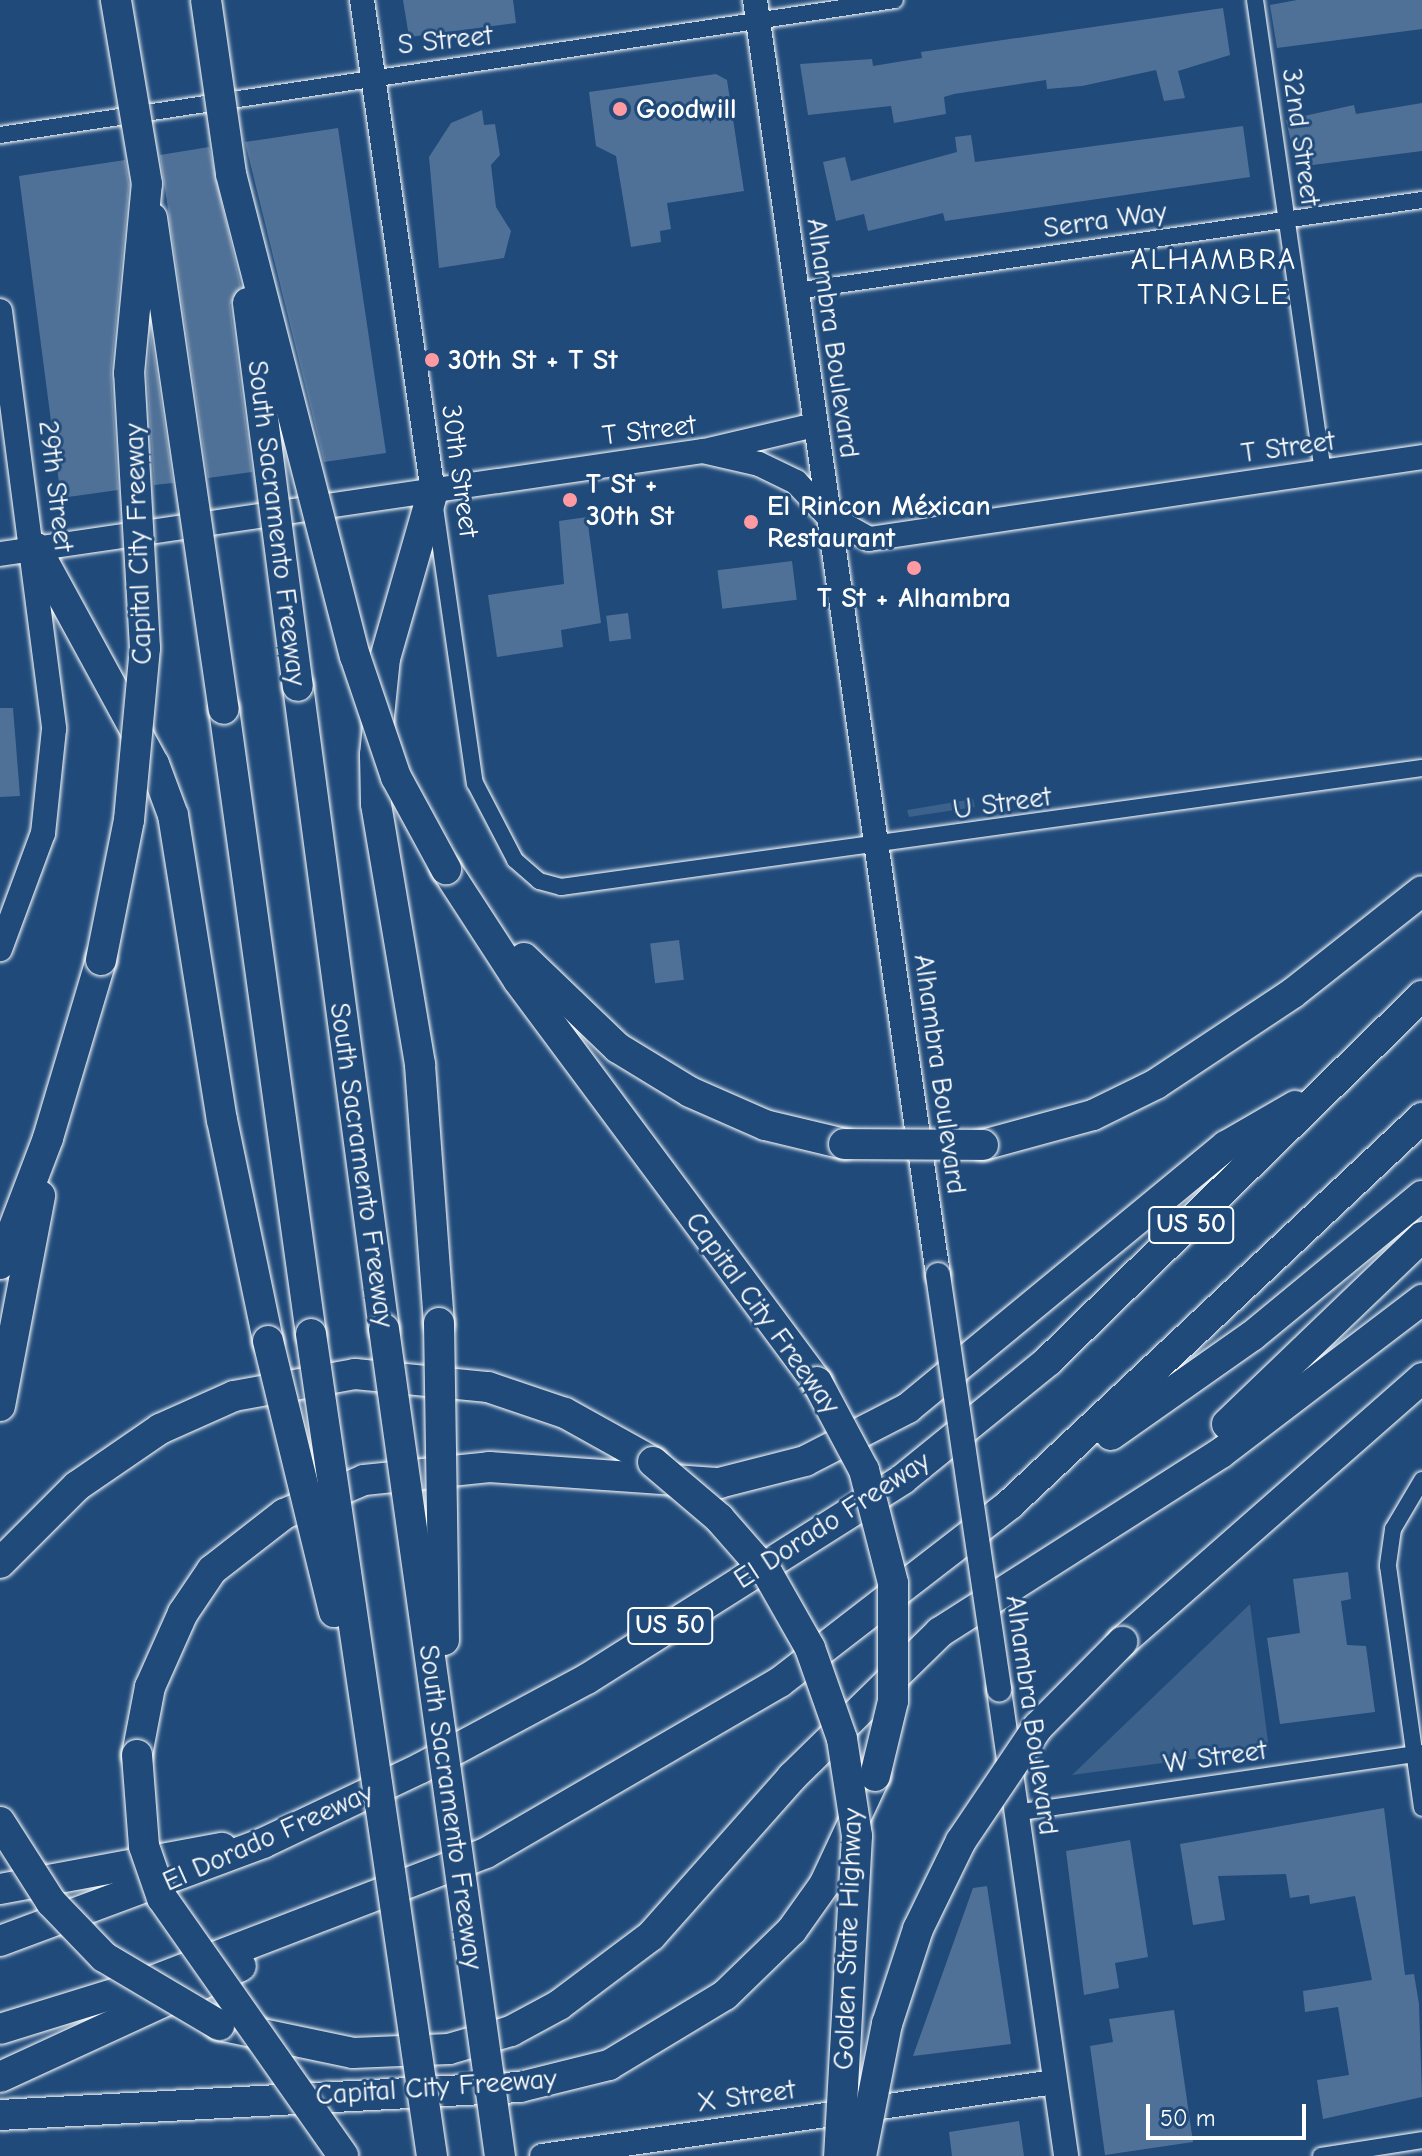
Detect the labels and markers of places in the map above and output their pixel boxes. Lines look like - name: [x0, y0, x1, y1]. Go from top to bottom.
- place label: Goodwill: [636, 92, 737, 126]
- marker: Goodwill: [611, 100, 629, 118]
- place label: 30th St + T St: [448, 343, 618, 377]
- marker: 30th St + T St: [423, 351, 441, 369]
- place label: T St + 30th St: [586, 467, 674, 533]
- place label: El Rincon Méxican Restaurant: [767, 489, 991, 555]
- marker: T St + 30th St: [561, 491, 579, 509]
- marker: El Rincon Méxican Restaurant: [742, 513, 760, 531]
- marker: T St + Alhambra: [905, 559, 923, 577]
- place label: T St + Alhambra: [817, 581, 1011, 615]

